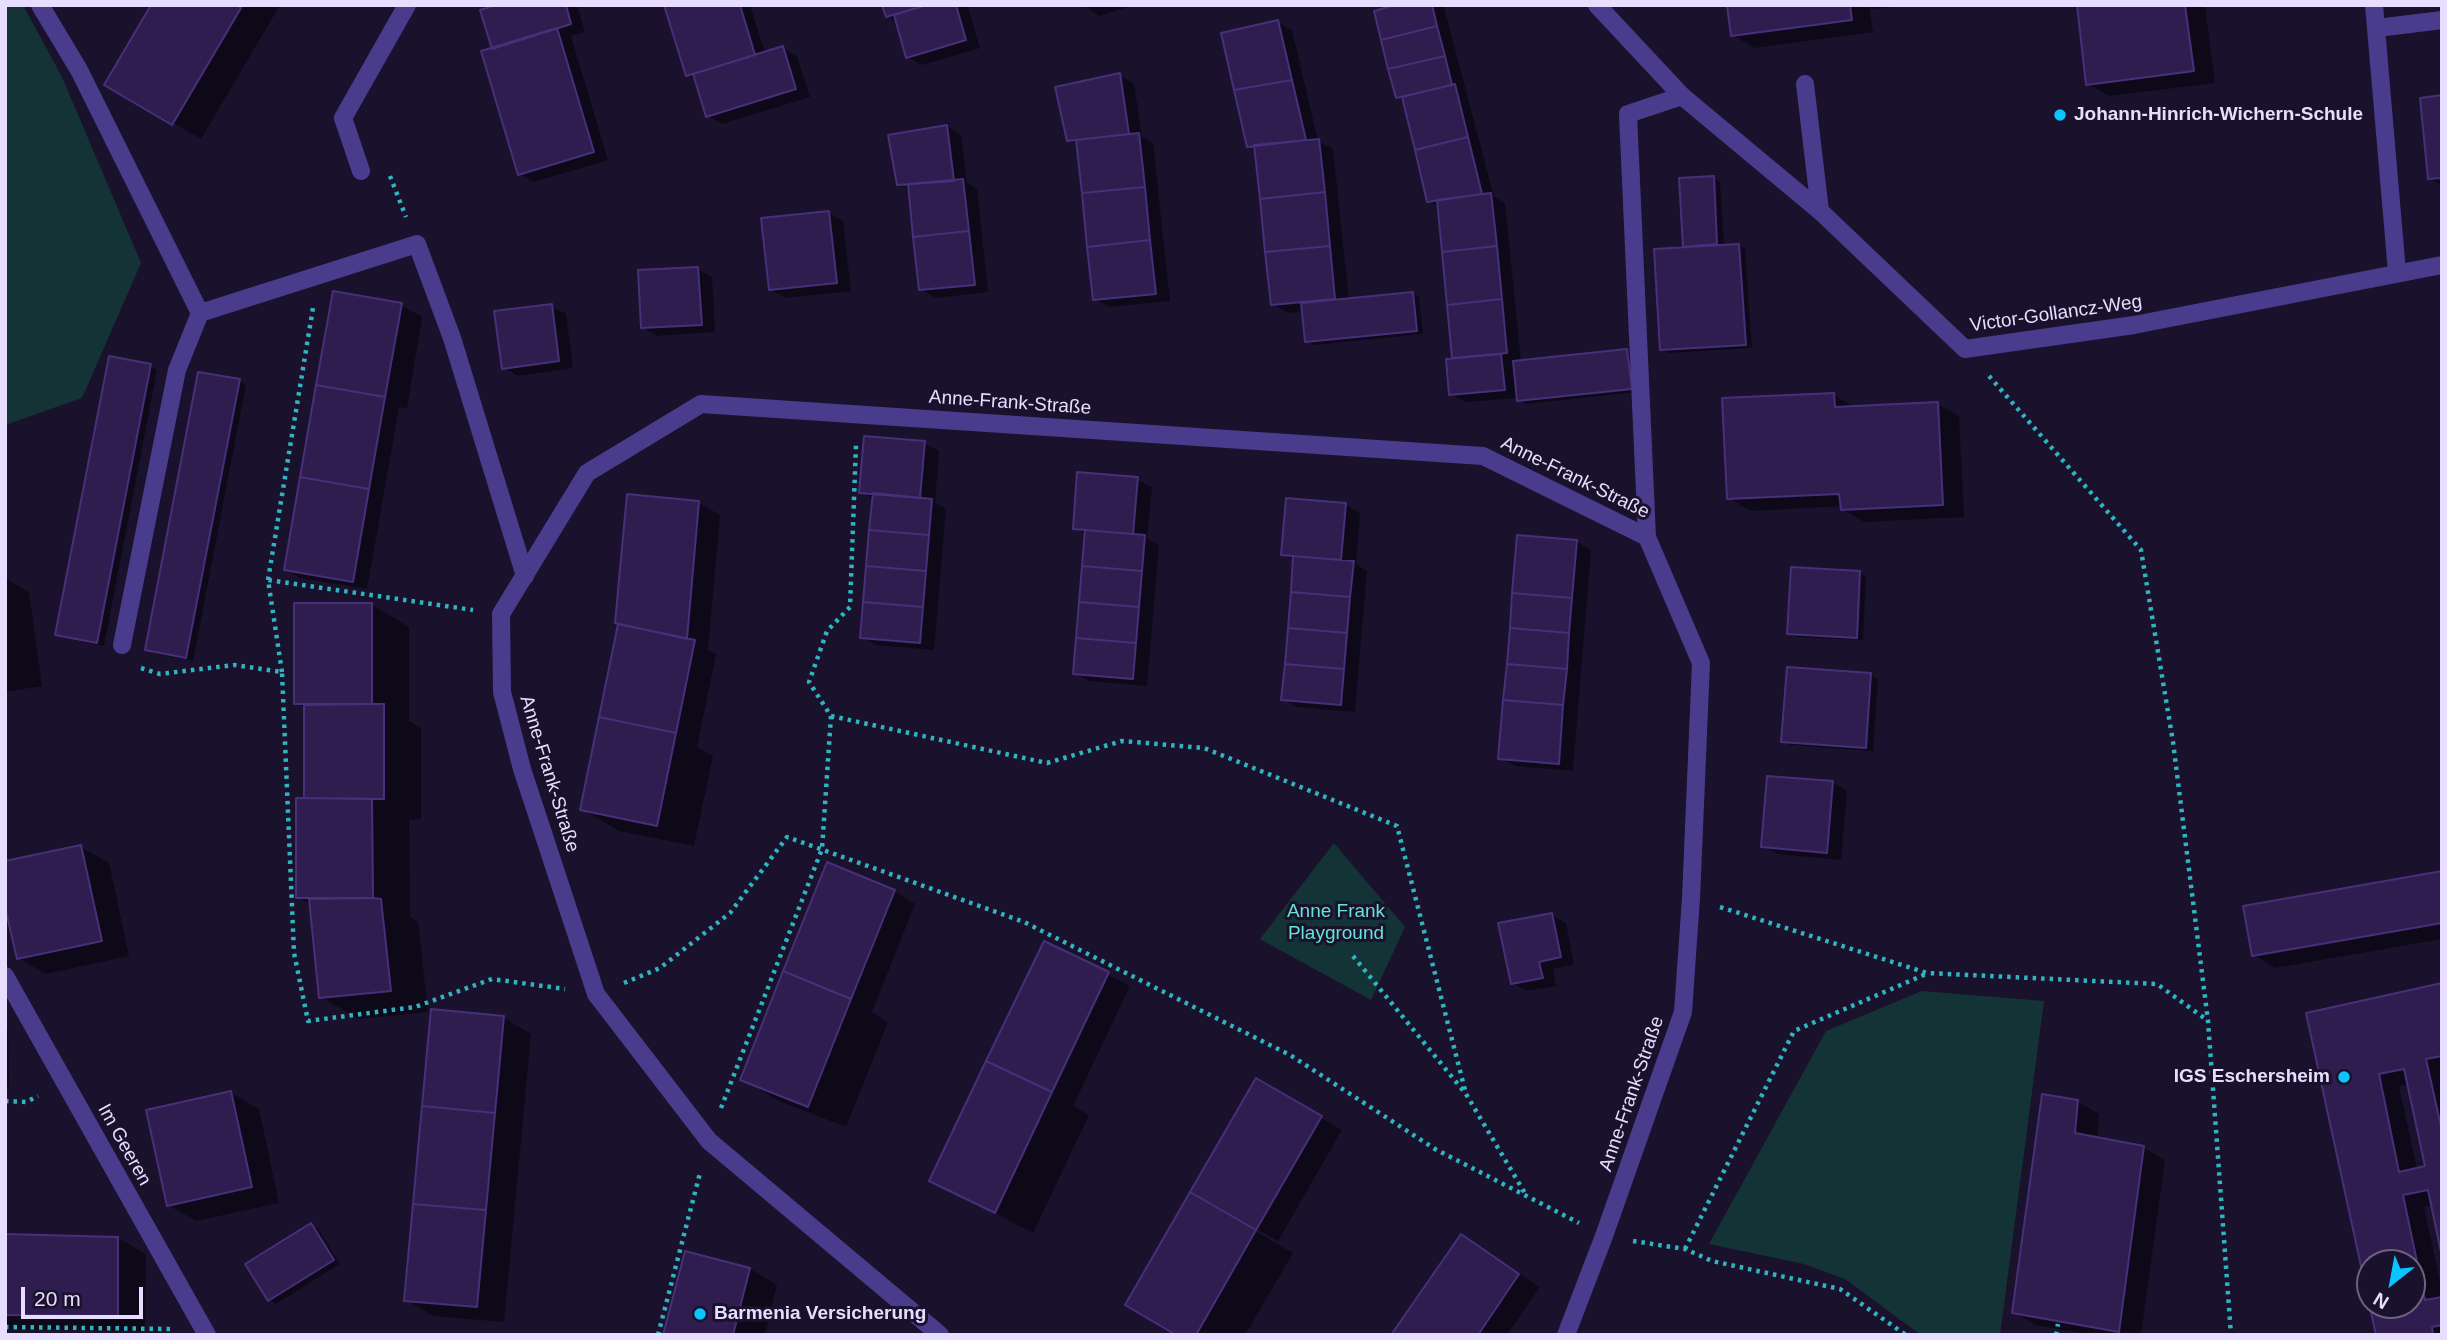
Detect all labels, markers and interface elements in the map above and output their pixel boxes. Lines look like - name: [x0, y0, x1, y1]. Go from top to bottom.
- place label: Johann-Hinrich-Wichern-Schule: [2074, 104, 2363, 126]
- marker: Johann-Hinrich-Wichern-Schule: [2052, 107, 2068, 123]
- street label: Victor-Gollancz-Weg: [1968, 291, 2144, 337]
- street label: Anne-Frank-Straße: [928, 386, 1092, 420]
- street label: Anne-Frank-Straße: [1497, 432, 1653, 524]
- street label: Anne-Frank-Straße: [514, 693, 584, 855]
- park label: Anne Frank Playground: [1287, 901, 1385, 945]
- street label: Anne-Frank-Straße: [1595, 1013, 1669, 1175]
- place label: IGS Eschersheim: [2174, 1066, 2330, 1088]
- marker: IGS Eschersheim: [2336, 1069, 2352, 1085]
- street label: Im Geeren: [92, 1100, 156, 1190]
- north arrow: [2356, 1249, 2426, 1319]
- scale bar: [24, 1274, 147, 1318]
- text: 20 m: [34, 1287, 81, 1310]
- text: N: [2370, 1288, 2392, 1313]
- place label: Barmenia Versicherung: [714, 1303, 926, 1325]
- marker: Barmenia Versicherung: [692, 1306, 708, 1322]

